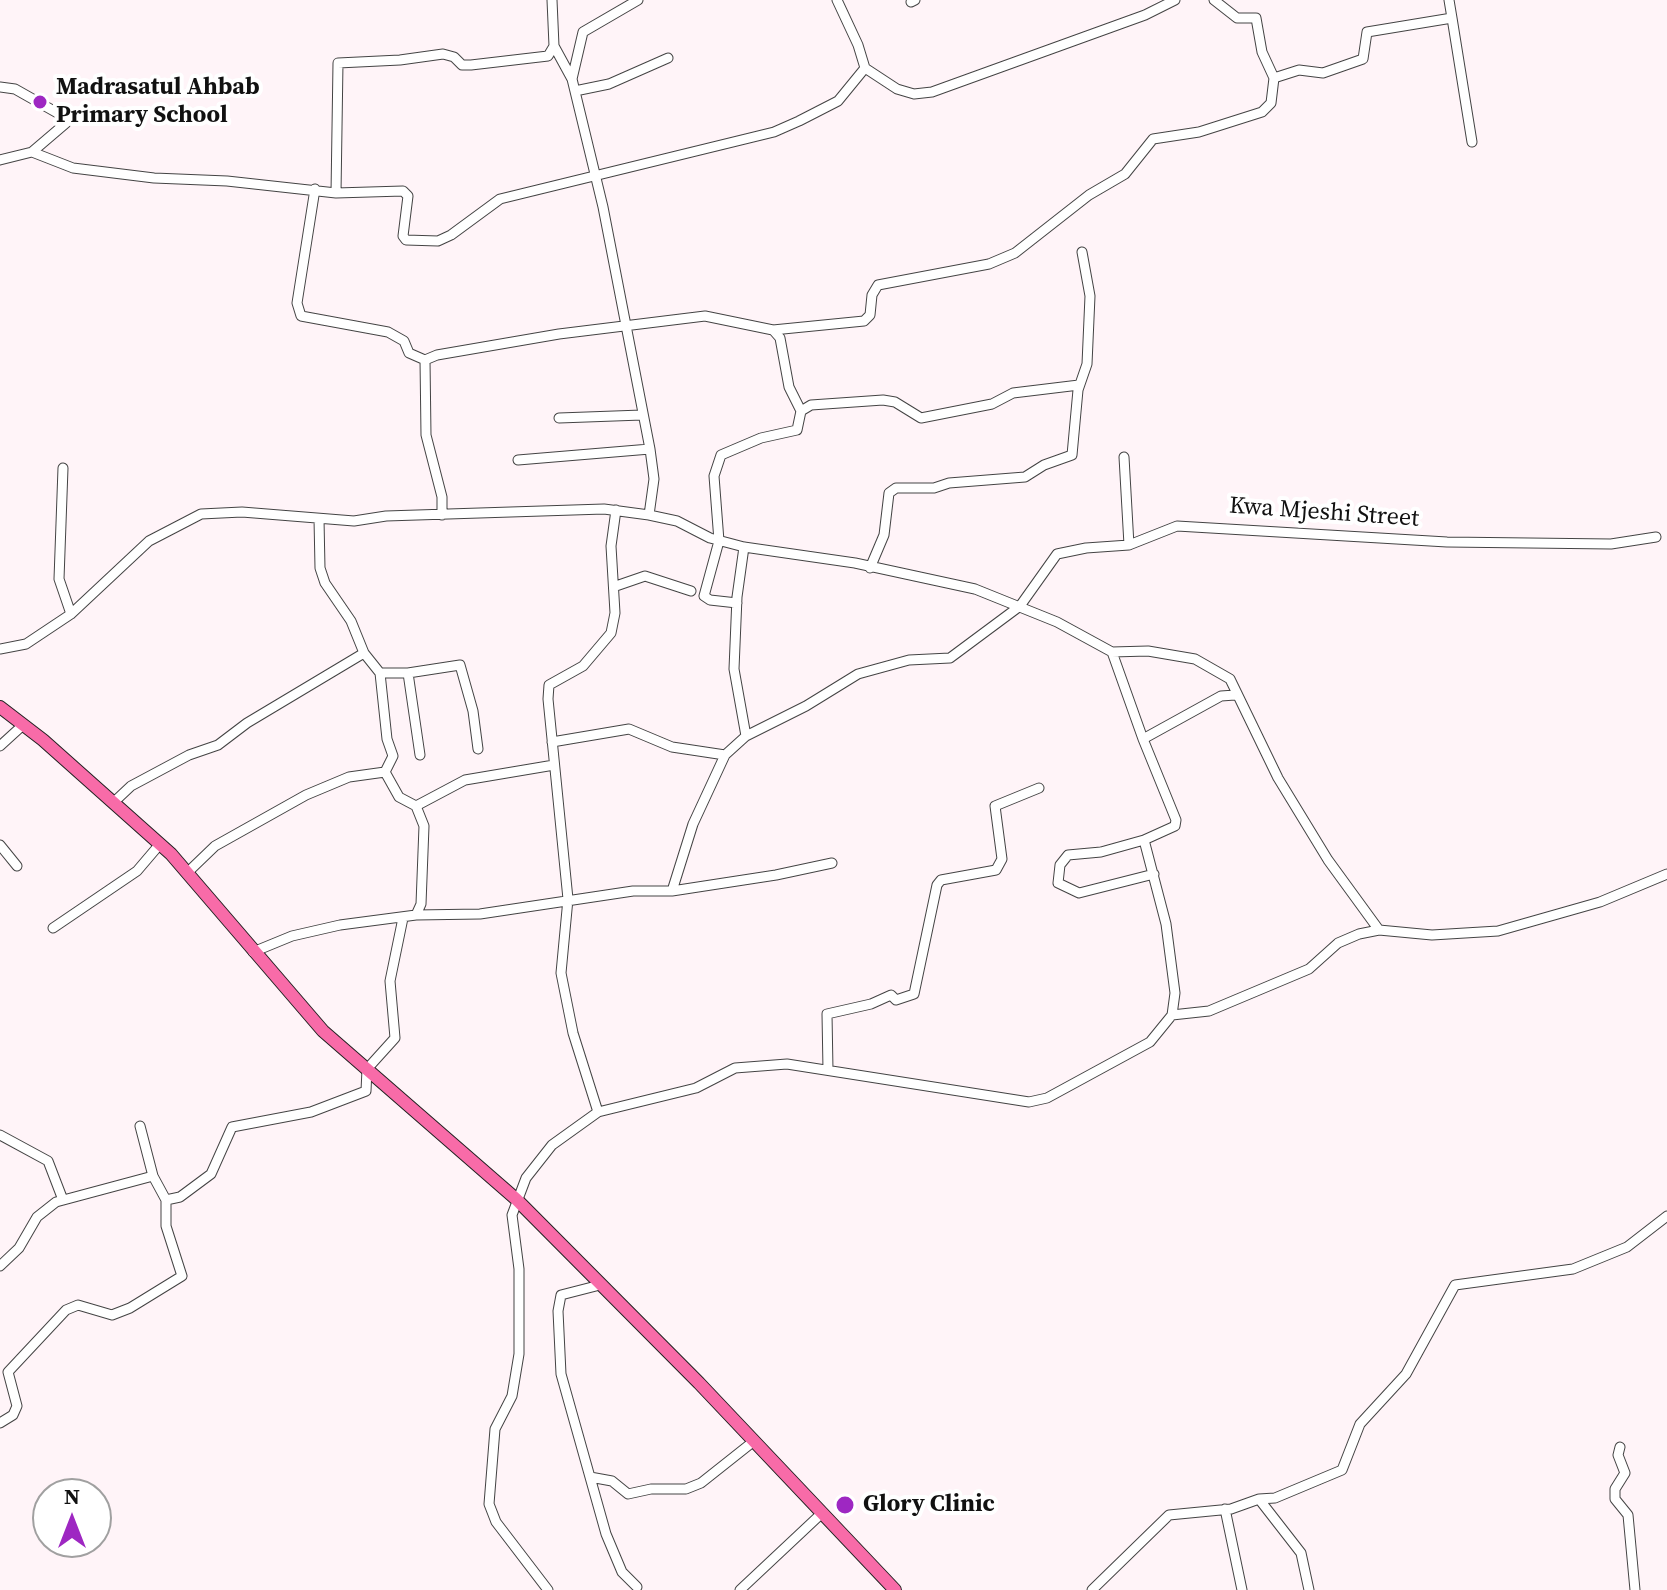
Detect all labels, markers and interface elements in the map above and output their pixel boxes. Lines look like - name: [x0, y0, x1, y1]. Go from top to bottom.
- place label: Madrasatul Ahbab Primary School: [56, 74, 260, 130]
- marker: Madrasatul Ahbab Primary School: [31, 93, 49, 111]
- street label: Kwa Mjeshi Street: [1228, 492, 1420, 534]
- north arrow: [32, 1478, 112, 1558]
- text: N: [64, 1481, 80, 1511]
- place label: Glory Clinic: [863, 1491, 995, 1519]
- marker: Glory Clinic: [834, 1494, 856, 1516]

